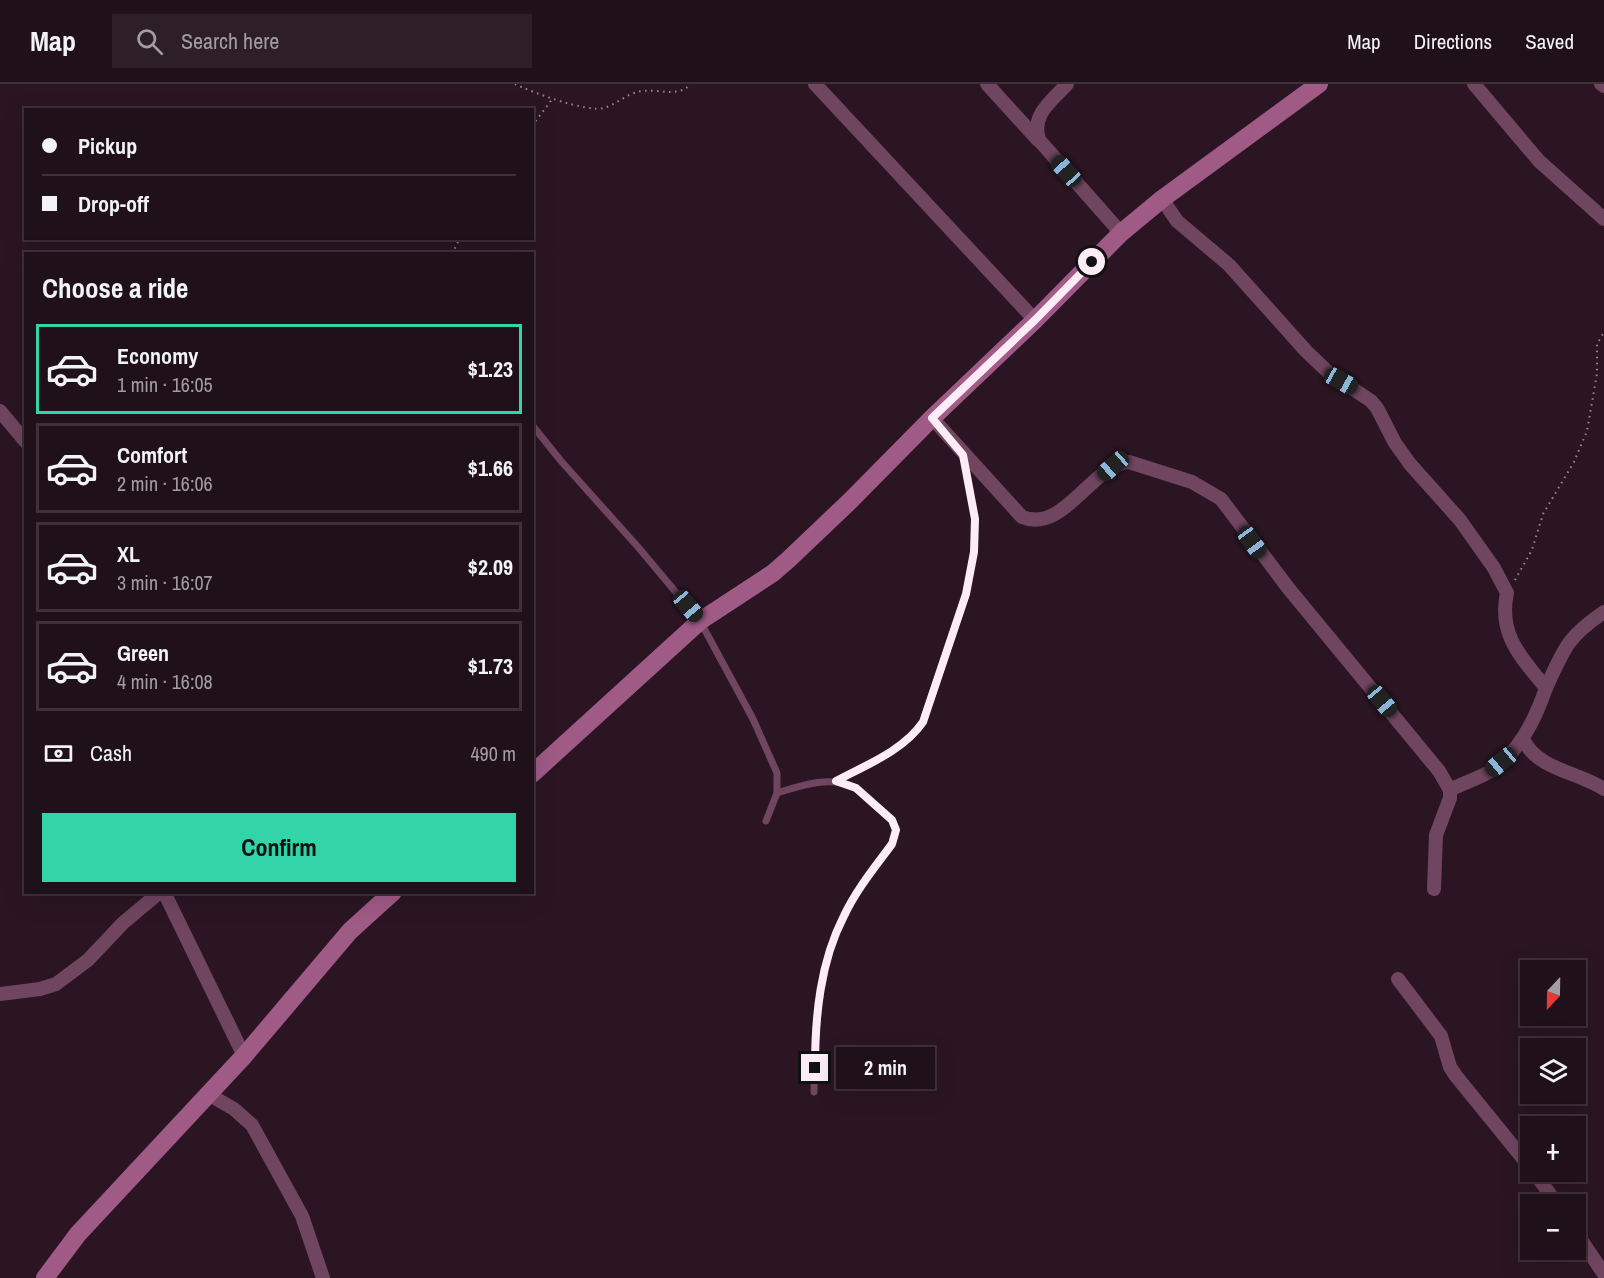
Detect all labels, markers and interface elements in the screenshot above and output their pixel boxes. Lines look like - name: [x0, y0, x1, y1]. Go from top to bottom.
- search box: [112, 14, 532, 68]
- text: Map: [30, 22, 76, 60]
- icon: search: [133, 25, 166, 58]
- text: Search here: [181, 26, 279, 56]
- text: Map: [1347, 27, 1381, 56]
- text: Directions: [1414, 27, 1492, 56]
- text: Saved: [1525, 27, 1574, 56]
- text: Pickup: [78, 131, 137, 161]
- car: [1047, 152, 1085, 190]
- text: Drop-off: [78, 189, 149, 219]
- route start: [1078, 248, 1105, 275]
- text: Choose a ride: [42, 270, 188, 306]
- text: Economy: [117, 341, 198, 371]
- icon: car: [45, 342, 99, 396]
- text: $1.23: [468, 354, 513, 384]
- car: [1321, 364, 1361, 398]
- text: 1 min · 16:05: [117, 371, 213, 398]
- text: Comfort: [117, 440, 187, 470]
- icon: car: [45, 441, 99, 495]
- car: [1094, 447, 1132, 485]
- text: $1.66: [468, 453, 513, 483]
- text: 2 min · 16:06: [117, 470, 213, 497]
- car: [1234, 522, 1270, 562]
- text: XL: [117, 539, 140, 569]
- icon: car: [45, 540, 99, 594]
- text: $2.09: [468, 552, 513, 582]
- text: 3 min · 16:07: [117, 569, 213, 596]
- car: [670, 586, 706, 626]
- text: Green: [117, 638, 169, 668]
- icon: car: [45, 639, 99, 693]
- text: $1.73: [468, 651, 513, 681]
- text: 4 min · 16:08: [117, 668, 213, 695]
- car: [1364, 681, 1400, 721]
- icon: cash: [42, 737, 75, 770]
- text: Cash: [90, 738, 132, 768]
- text: 490 m: [470, 740, 516, 767]
- car: [1481, 744, 1521, 780]
- button: Confirm: [42, 813, 516, 882]
- north arrow: [1520, 960, 1586, 1026]
- map controls: [1520, 960, 1586, 1260]
- button: layers: [1520, 1038, 1586, 1104]
- callout: 2 min: [836, 1047, 935, 1089]
- route end: [801, 1054, 828, 1081]
- text: 2 min: [864, 1054, 907, 1081]
- button: +: [1520, 1116, 1586, 1182]
- button: −: [1520, 1194, 1586, 1260]

